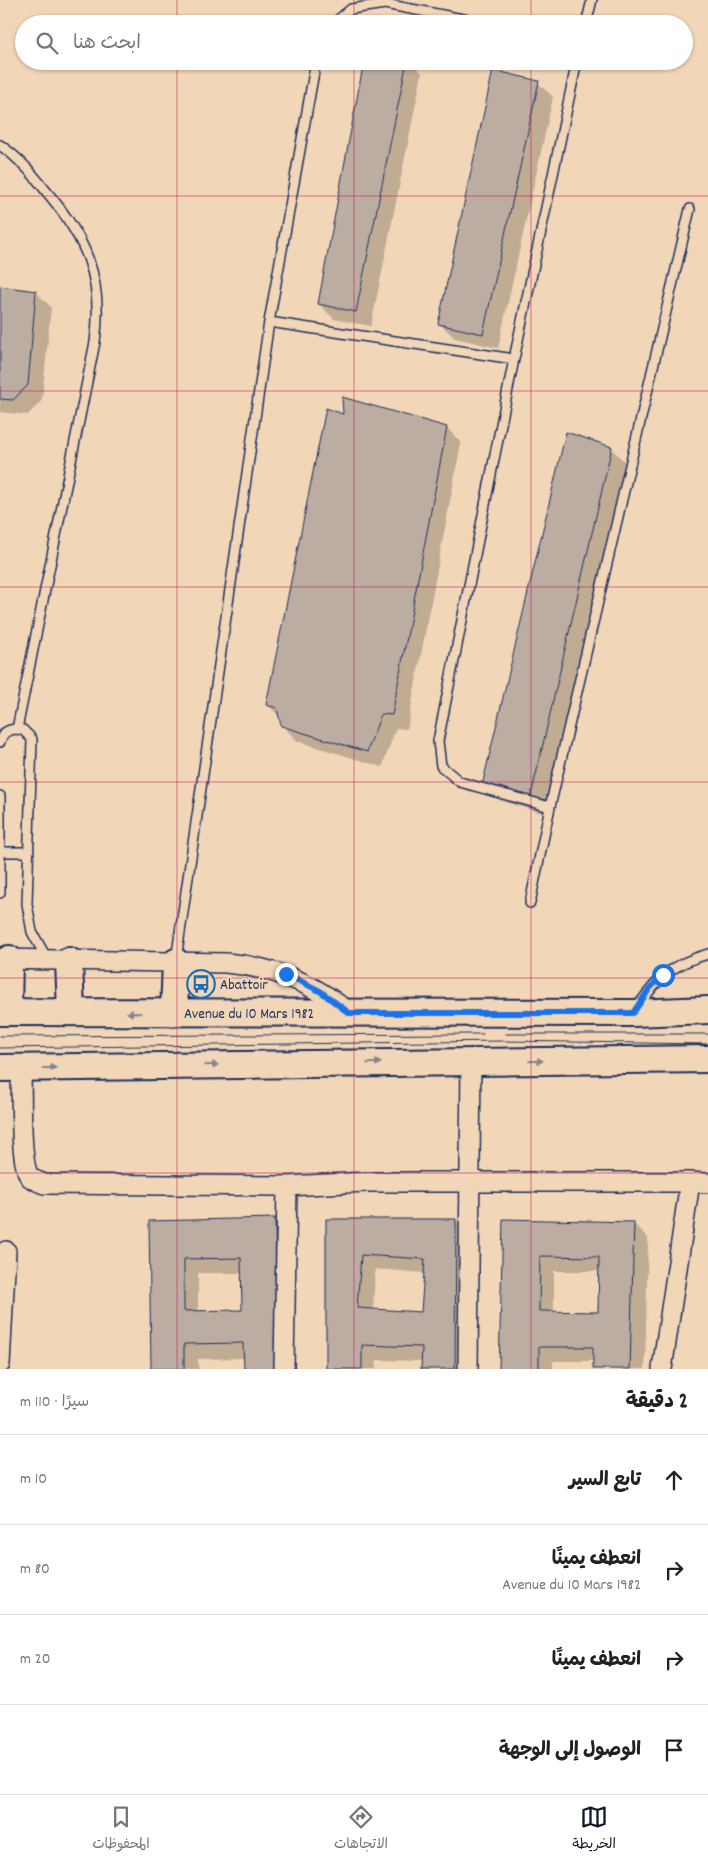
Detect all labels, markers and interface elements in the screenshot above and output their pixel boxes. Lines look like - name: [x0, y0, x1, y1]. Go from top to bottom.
- search box: [15, 15, 693, 70]
- icon: search: [33, 29, 61, 57]
- text: ابحث هنا: [73, 31, 141, 58]
- route end: [275, 963, 298, 986]
- route start: [652, 964, 675, 987]
- bus stop icon: Abattoir: [186, 969, 216, 999]
- place label: Abattoir: [220, 975, 268, 997]
- street label: Avenue du 10 Mars 1982: [184, 1004, 314, 1026]
- one-way arrow: [126, 1008, 142, 1016]
- one-way arrow: [528, 1057, 544, 1065]
- one-way arrow: [366, 1059, 382, 1067]
- one-way arrow: [203, 1061, 219, 1069]
- one-way arrow: [41, 1064, 57, 1072]
- text: 2 دقيقة: [626, 1388, 688, 1418]
- text: سيرًا · 110 m: [20, 1391, 89, 1414]
- icon: ahead: [660, 1466, 688, 1494]
- text: 10 m: [20, 1468, 47, 1491]
- text: تابع السير: [569, 1468, 641, 1495]
- text: انعطف يمينًا: [552, 1547, 641, 1574]
- icon: right: [660, 1556, 688, 1584]
- text: 80 m: [20, 1558, 50, 1581]
- text: Avenue du 10 Mars 1982: [502, 1574, 641, 1597]
- icon: right: [660, 1646, 688, 1674]
- text: 20 m: [20, 1648, 50, 1671]
- text: انعطف يمينًا: [552, 1648, 641, 1675]
- icon: arrive: [660, 1736, 688, 1764]
- text: الوصول إلى الوجهة: [499, 1738, 641, 1765]
- tab: المحفوظات: [92, 1803, 150, 1856]
- tab: الاتجاهات: [334, 1803, 388, 1856]
- tab: الخريطة: [572, 1803, 616, 1856]

